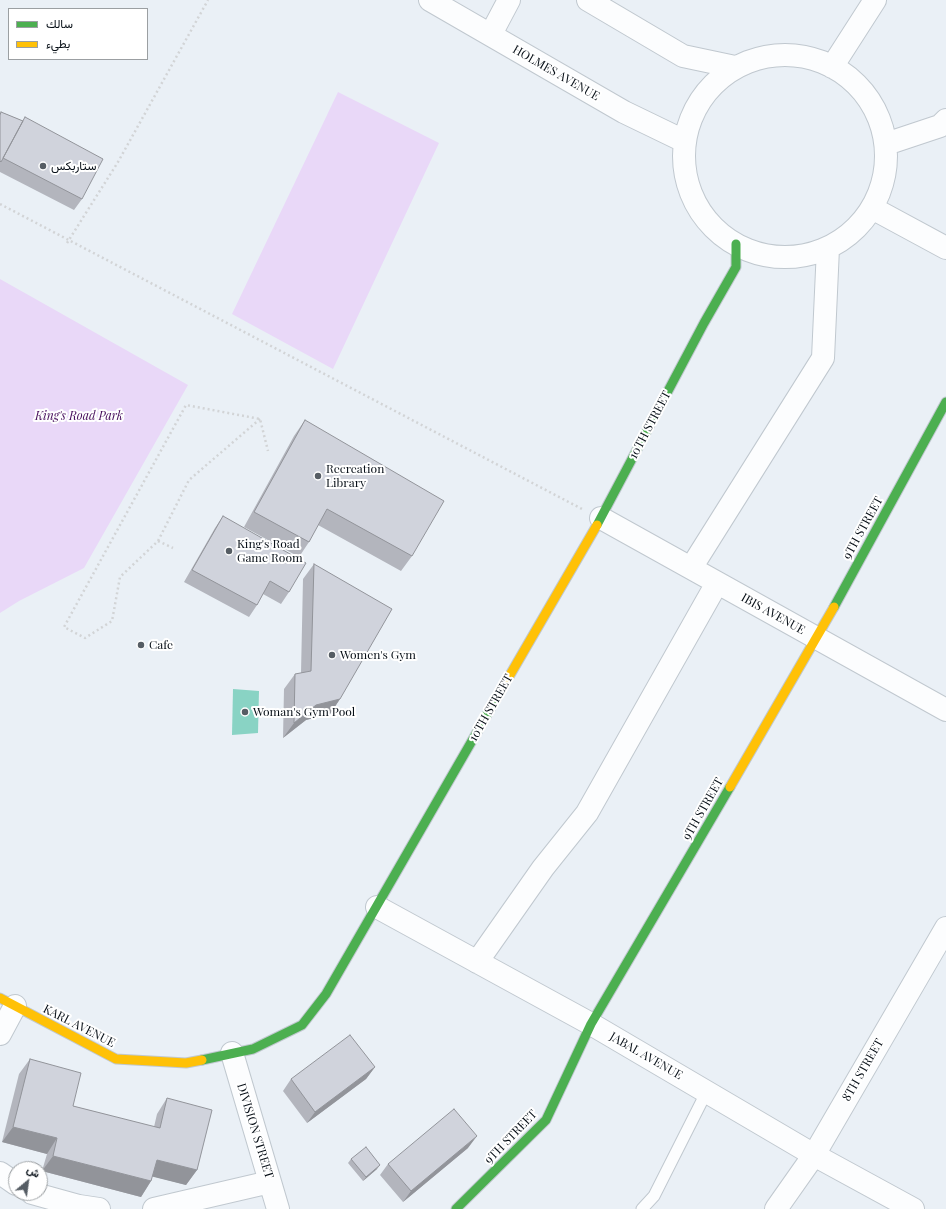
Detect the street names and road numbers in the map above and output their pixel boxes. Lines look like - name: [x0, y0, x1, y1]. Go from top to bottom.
- street label: HOLMES AVENUE: [510, 42, 602, 104]
- street label: 10TH STREET: [626, 389, 674, 461]
- street label: 9TH STREET: [840, 494, 886, 562]
- street label: IBIS AVENUE: [739, 591, 807, 637]
- street label: 10TH STREET: [466, 672, 516, 744]
- street label: 9TH STREET: [679, 775, 727, 843]
- street label: KARL AVENUE: [41, 1002, 117, 1050]
- street label: JABAL AVENUE: [607, 1029, 685, 1083]
- street label: 8TH STREET: [839, 1036, 887, 1104]
- street label: DIVISION STREET: [234, 1082, 276, 1180]
- street label: 9TH STREET: [482, 1107, 540, 1167]

